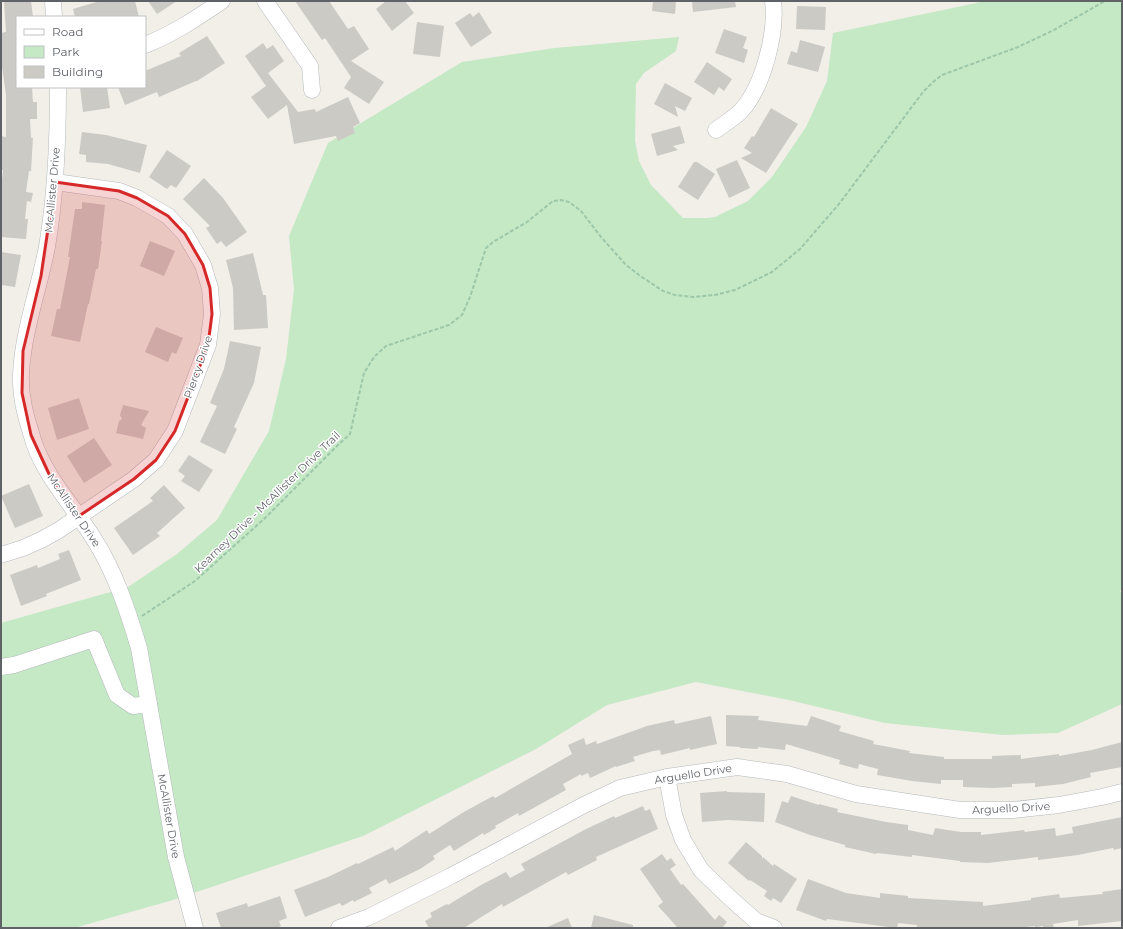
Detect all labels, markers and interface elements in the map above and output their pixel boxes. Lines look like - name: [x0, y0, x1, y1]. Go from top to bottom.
- legend: [16, 16, 146, 88]
- text: Road: [52, 24, 83, 39]
- text: Park: [52, 44, 80, 59]
- text: Building: [52, 64, 103, 79]
- street label: McAllister Drive: [41, 146, 63, 233]
- street label: Piercy Drive: [181, 333, 215, 400]
- street label: Kearney Drive - McAllister Drive Trail: [191, 428, 343, 576]
- street label: McAllister Drive: [44, 471, 104, 550]
- street label: Arguello Drive: [653, 761, 733, 787]
- street label: McAllister Drive: [155, 773, 183, 860]
- street label: Arguello Drive: [972, 799, 1051, 817]

